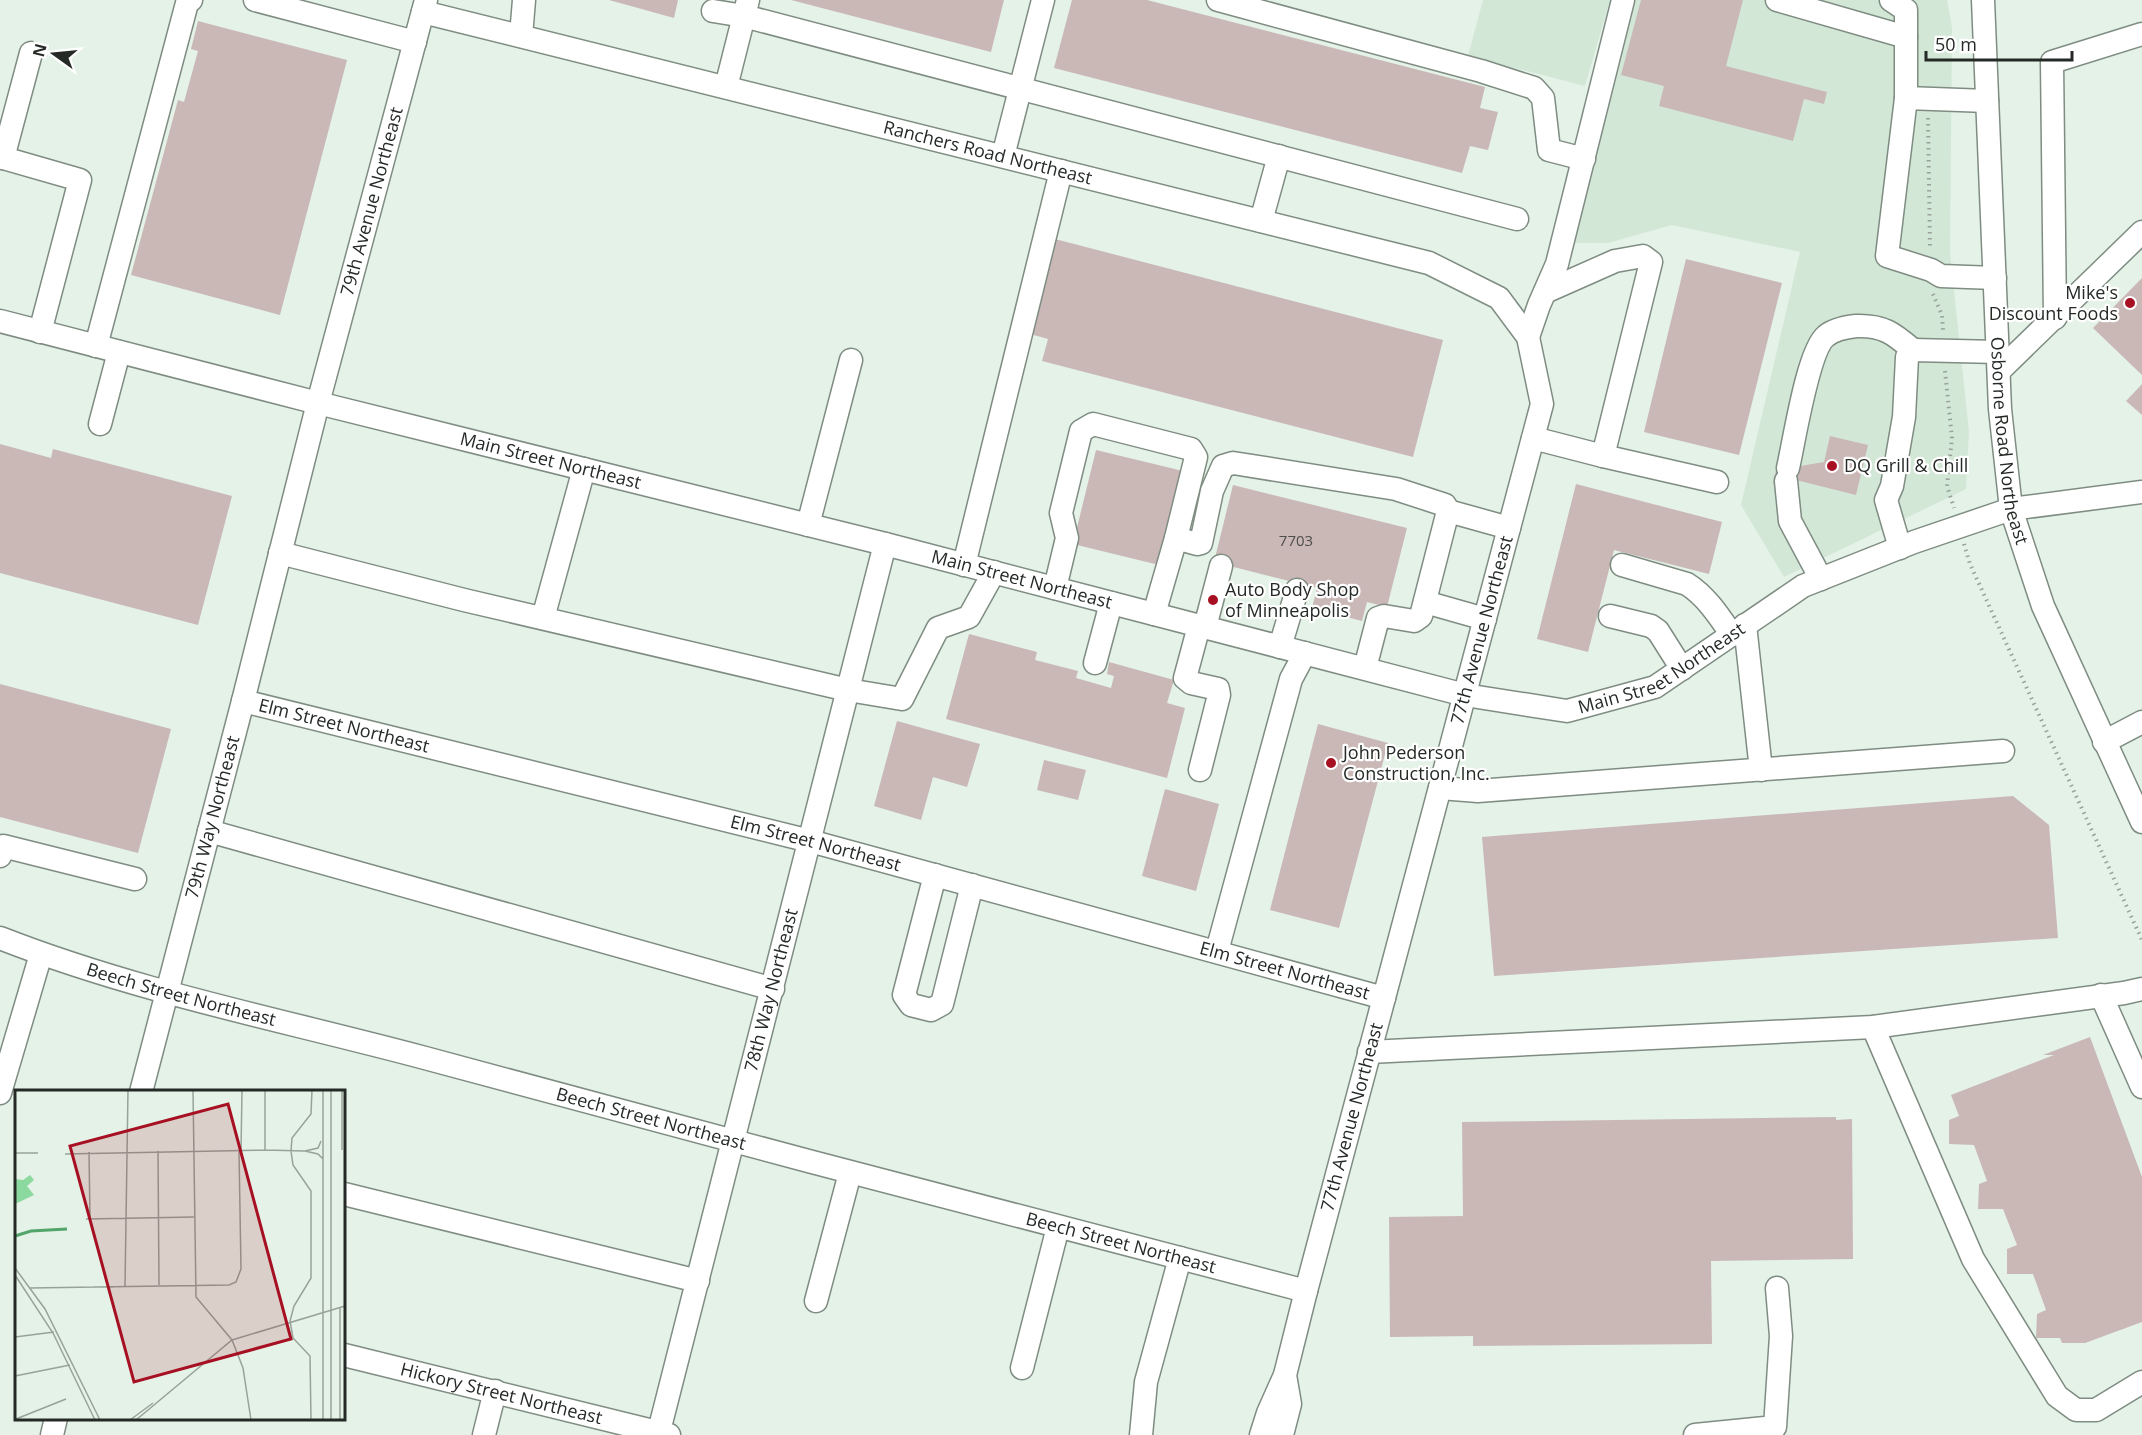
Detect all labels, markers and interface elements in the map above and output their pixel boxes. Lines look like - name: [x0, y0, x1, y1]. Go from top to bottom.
- north arrow: [24, 24, 84, 84]
- scale bar: [1926, 24, 2072, 62]
- text: 50 m: [1935, 32, 1977, 56]
- text: N: [27, 41, 52, 59]
- street label: 79th Avenue Northeast: [334, 104, 408, 298]
- street label: Ranchers Road Northeast: [881, 114, 1095, 190]
- place label: Mike's Discount Foods: [1989, 280, 2118, 325]
- marker: Mike's Discount Foods: [2123, 296, 2137, 310]
- street label: Osborne Road Northeast: [1986, 336, 2035, 547]
- street label: Main Street Northeast: [458, 426, 644, 494]
- place label: DQ Grill & Chill: [1844, 453, 1968, 477]
- marker: DQ Grill & Chill: [1825, 459, 1839, 473]
- house number: 7703: [1279, 530, 1313, 550]
- street label: 77th Avenue Northeast: [1444, 533, 1518, 727]
- street label: Main Street Northeast: [929, 544, 1115, 614]
- place label: Auto Body Shop of Minneapolis: [1225, 577, 1359, 622]
- marker: Auto Body Shop of Minneapolis: [1206, 593, 1220, 607]
- street label: Main Street Northeast: [1575, 616, 1749, 718]
- street label: Elm Street Northeast: [256, 692, 432, 758]
- street label: 79th Way Northeast: [179, 733, 244, 901]
- place label: John Pederson Construction, Inc.: [1341, 740, 1490, 785]
- marker: John Pederson Construction, Inc.: [1324, 756, 1338, 770]
- street label: Elm Street Northeast: [728, 809, 904, 876]
- street label: 78th Way Northeast: [738, 906, 803, 1074]
- street label: Elm Street Northeast: [1197, 935, 1372, 1005]
- street label: Beech Street Northeast: [84, 956, 279, 1031]
- street label: 77th Avenue Northeast: [1314, 1020, 1388, 1214]
- street label: Beech Street Northeast: [554, 1081, 749, 1155]
- inset map: [15, 1090, 345, 1420]
- street label: Beech Street Northeast: [1024, 1206, 1219, 1278]
- street label: Hickory Street Northeast: [398, 1356, 605, 1429]

